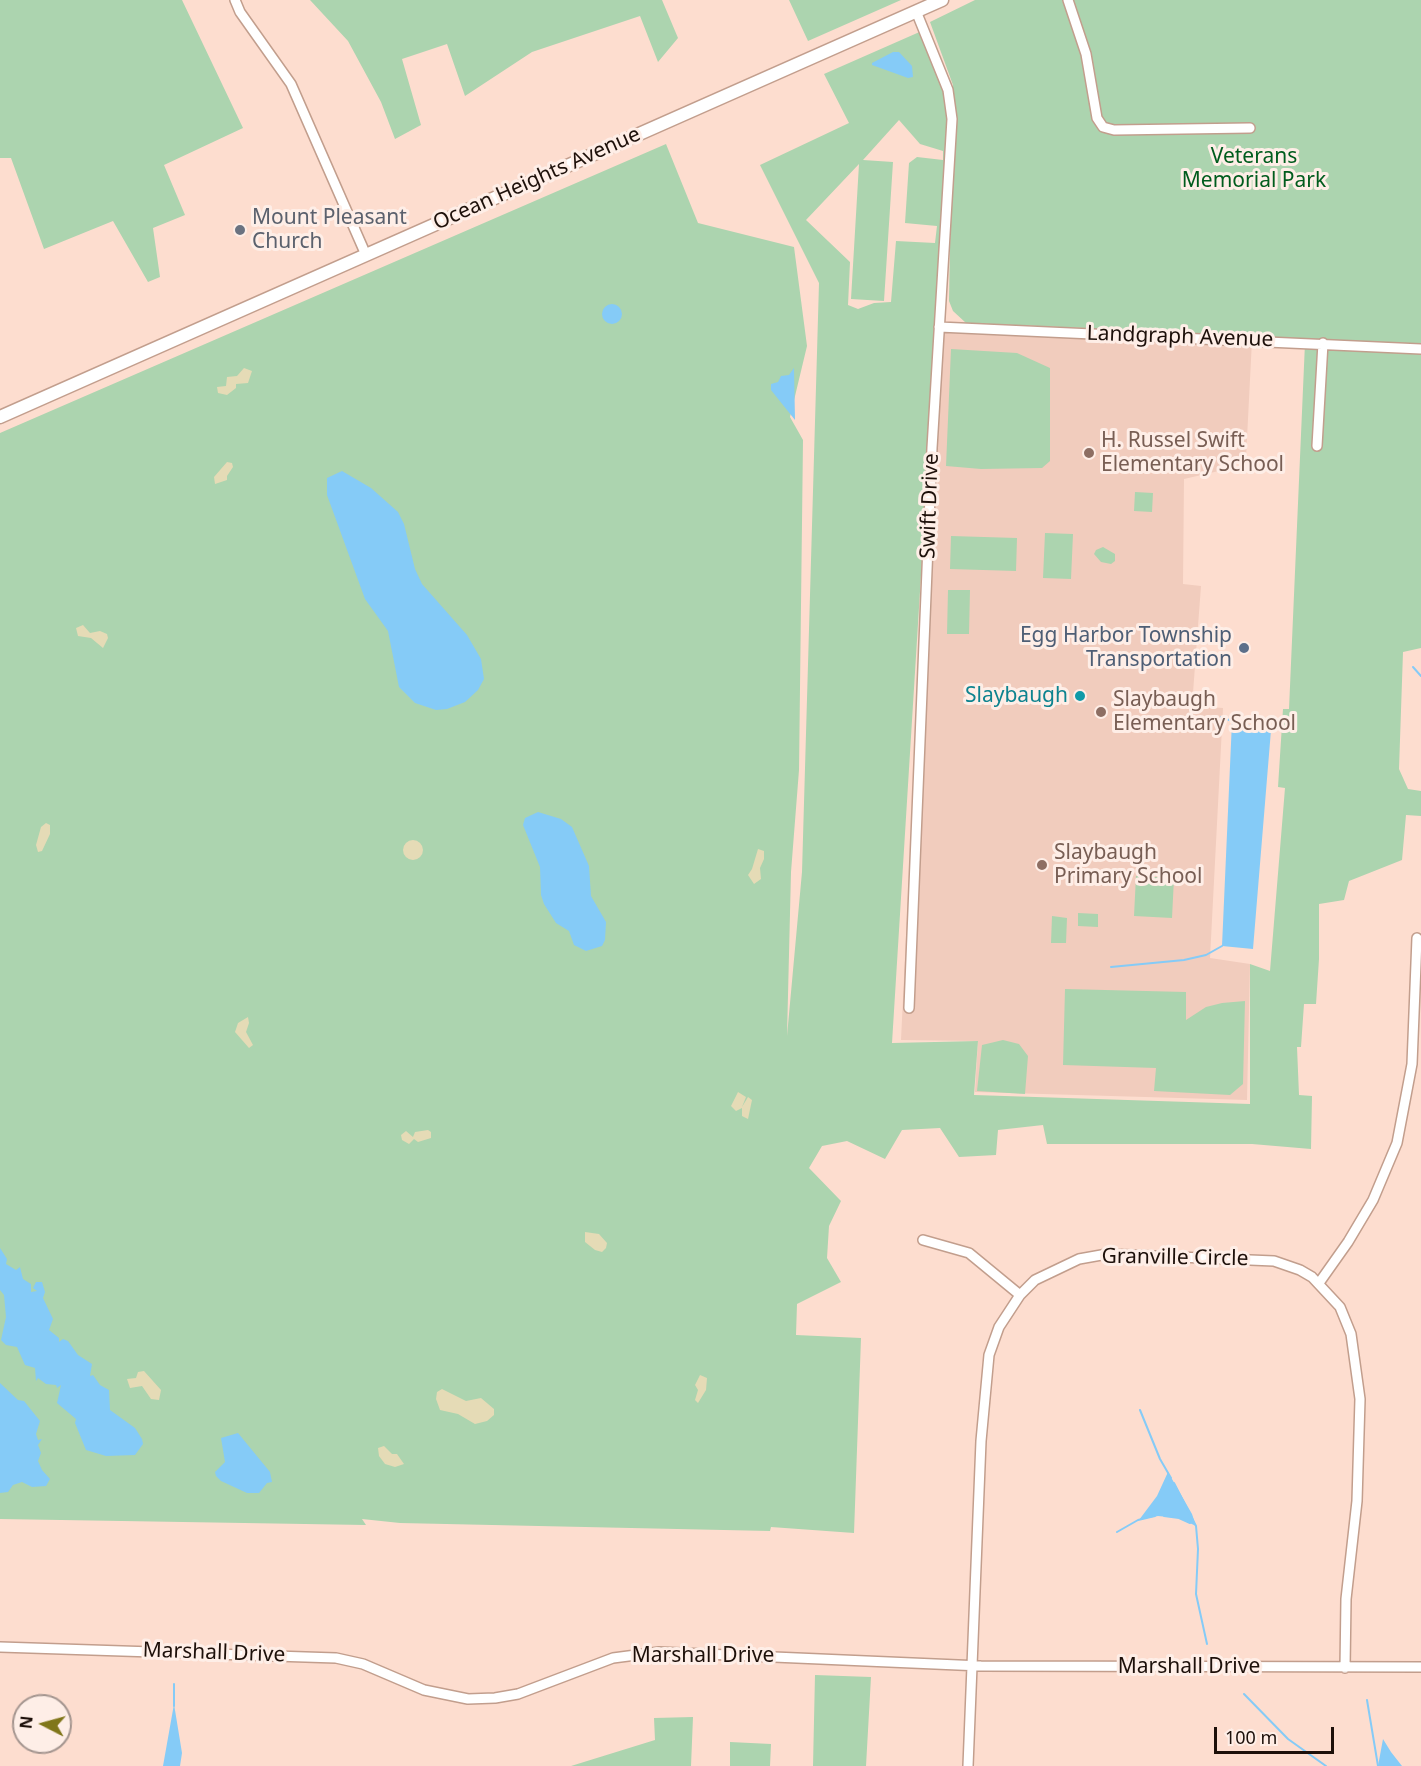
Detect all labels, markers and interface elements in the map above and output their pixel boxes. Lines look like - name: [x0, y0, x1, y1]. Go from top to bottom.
- street label: Ocean Heights Avenue: [430, 122, 644, 236]
- park label: Veterans Memorial Park: [1182, 144, 1326, 194]
- place label: Mount Pleasant Church: [252, 205, 407, 255]
- marker: Mount Pleasant Church: [233, 223, 247, 237]
- street label: Landgraph Avenue: [1086, 321, 1274, 353]
- place label: H. Russel Swift Elementary School: [1101, 428, 1284, 478]
- marker: H. Russel Swift Elementary School: [1082, 446, 1096, 460]
- street label: Swift Drive: [916, 453, 944, 559]
- place label: Egg Harbor Township Transportation: [1020, 623, 1232, 673]
- marker: Egg Harbor Township Transportation: [1237, 641, 1251, 655]
- place label: Slaybaugh: [965, 683, 1068, 709]
- place label: Slaybaugh Elementary School: [1113, 687, 1296, 737]
- marker: Slaybaugh: [1073, 689, 1087, 703]
- marker: Slaybaugh Elementary School: [1094, 705, 1108, 719]
- place label: Slaybaugh Primary School: [1054, 840, 1202, 890]
- marker: Slaybaugh Primary School: [1035, 858, 1049, 872]
- street label: Granville Circle: [1101, 1244, 1249, 1272]
- street label: Marshall Drive: [142, 1638, 286, 1668]
- street label: Marshall Drive: [632, 1643, 774, 1669]
- street label: Marshall Drive: [1118, 1654, 1260, 1680]
- north arrow: [12, 1694, 72, 1754]
- text: N: [14, 1715, 38, 1730]
- scale bar: [1217, 1715, 1337, 1753]
- text: 100 m: [1225, 1725, 1277, 1749]

